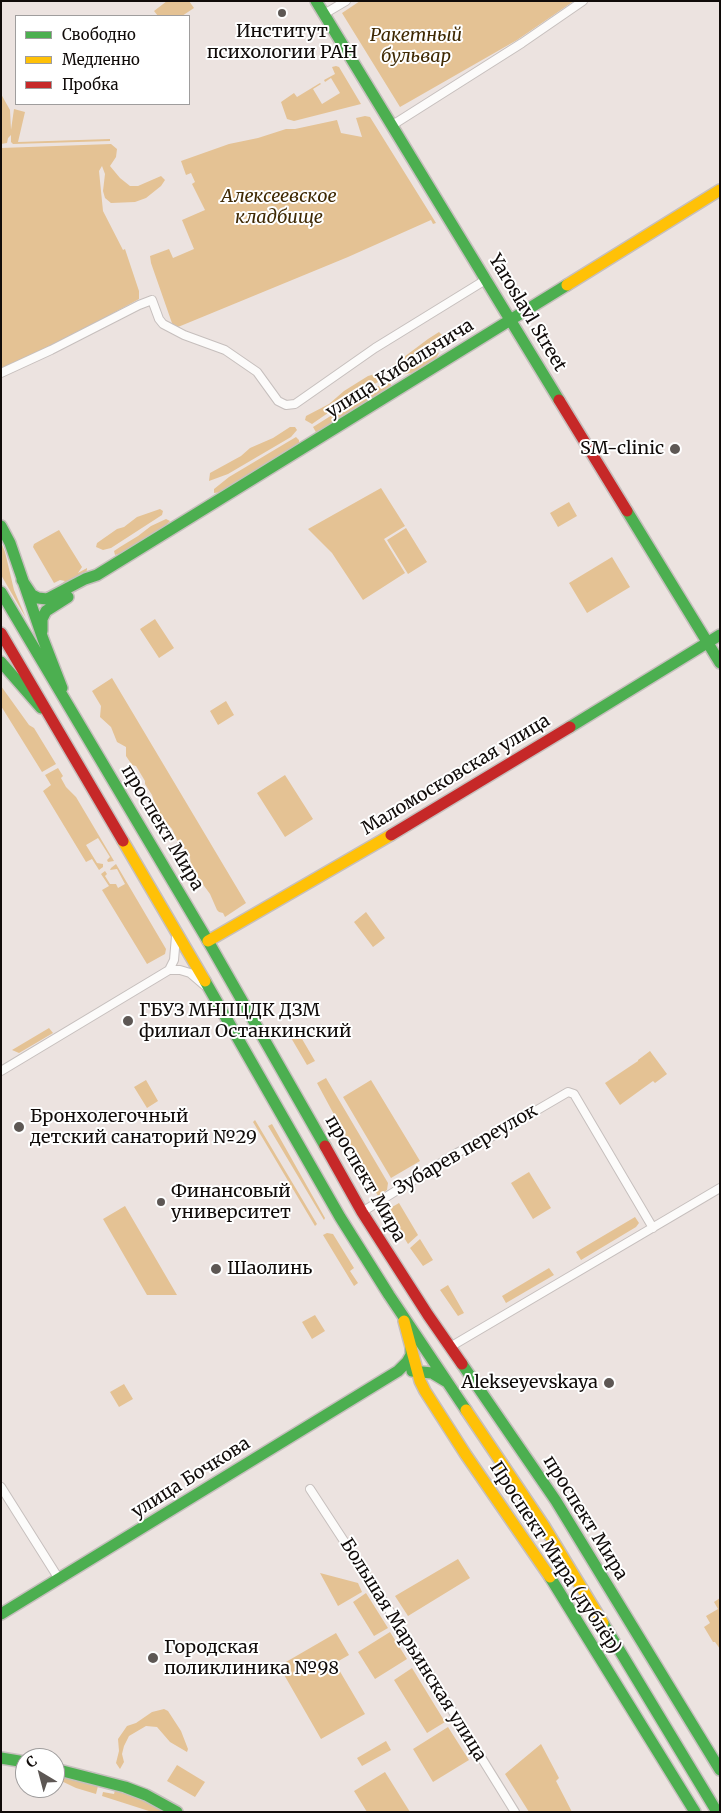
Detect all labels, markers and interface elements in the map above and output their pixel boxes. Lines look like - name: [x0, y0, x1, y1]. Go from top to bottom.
- marker: Институт психологии РАН: [276, 7, 288, 19]
- legend: [15, 15, 190, 105]
- place label: Институт психологии РАН: [207, 21, 357, 64]
- text: Свободно: [62, 25, 136, 44]
- park label: Ракетный бульвар: [370, 25, 462, 68]
- text: Медленно: [62, 50, 140, 69]
- text: Пробка: [62, 75, 119, 94]
- park label: Алексеевское кладбище: [221, 186, 337, 228]
- street label: Yaroslavl Street: [483, 250, 571, 376]
- street label: улица Кибальчича: [322, 315, 478, 423]
- place label: SM-clinic: [580, 438, 664, 460]
- marker: SM-clinic: [668, 442, 682, 456]
- street label: Маломосковская улица: [358, 710, 554, 840]
- street label: проспект Мира: [116, 761, 208, 895]
- place label: ГБУЗ МНПЦДК ДЗМ филиал Останкинский: [139, 1000, 351, 1042]
- marker: ГБУЗ МНПЦДК ДЗМ филиал Останкинский: [121, 1014, 135, 1028]
- street label: Зубарев переулок: [391, 1100, 541, 1200]
- place label: Бронхолегочный детский санаторий №29: [30, 1106, 257, 1148]
- street label: проспект Мира: [320, 1112, 410, 1246]
- marker: Бронхолегочный детский санаторий №29: [12, 1120, 26, 1134]
- place label: Финансовый университет: [171, 1181, 291, 1224]
- marker: Финансовый университет: [155, 1196, 167, 1208]
- place label: Шаолинь: [227, 1258, 312, 1280]
- marker: Шаолинь: [209, 1262, 223, 1276]
- place label: Alekseyevskaya: [461, 1372, 598, 1394]
- marker: Alekseyevskaya: [602, 1376, 616, 1390]
- street label: улица Бочкова: [128, 1433, 254, 1523]
- street label: проспект Мира: [538, 1452, 632, 1584]
- street label: Проспект Мира (дублёр): [485, 1458, 625, 1658]
- street label: Большая Марьинская улица: [335, 1535, 491, 1765]
- place label: Городская поликлиника №98: [164, 1637, 339, 1680]
- marker: Городская поликлиника №98: [146, 1651, 160, 1665]
- north arrow: [15, 1748, 65, 1798]
- text: С: [22, 1752, 41, 1772]

